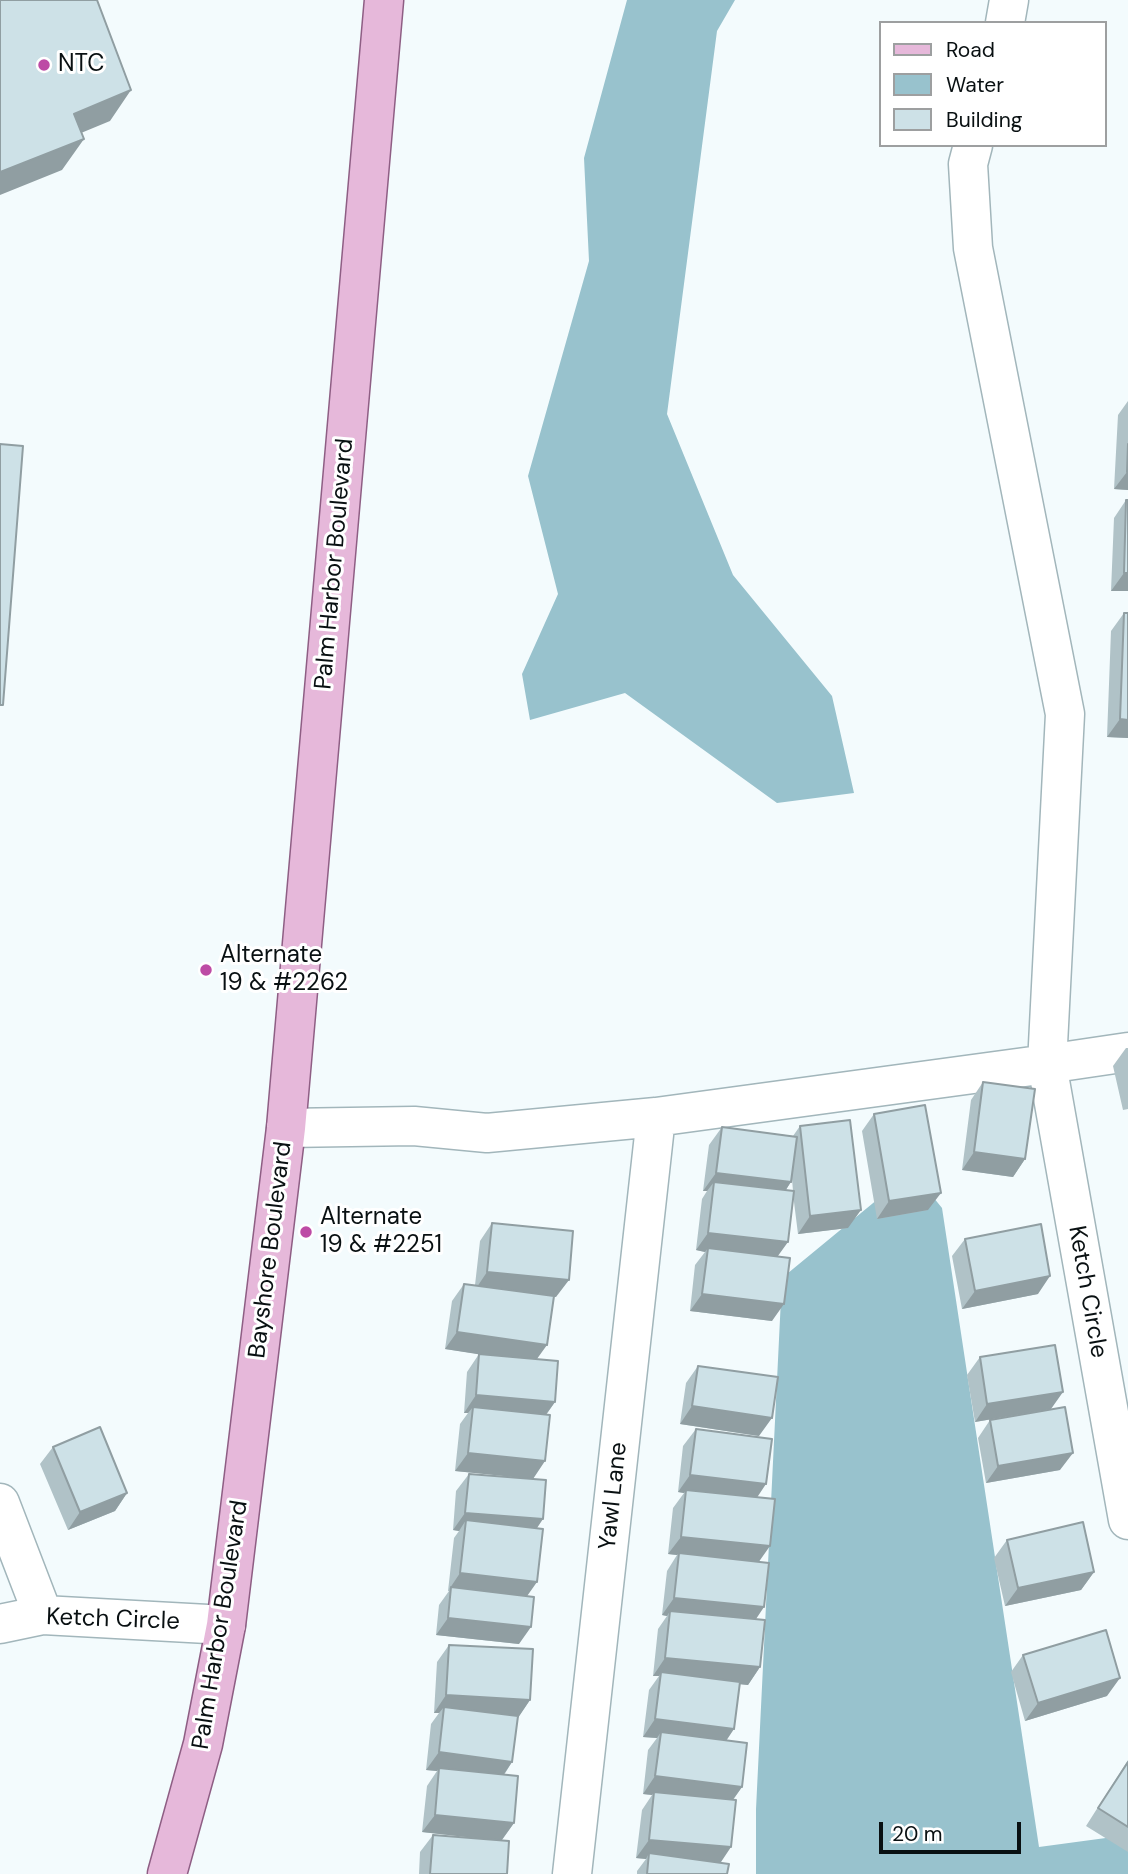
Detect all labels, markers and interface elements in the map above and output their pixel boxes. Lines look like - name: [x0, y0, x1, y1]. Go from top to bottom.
- legend: [880, 21, 1107, 147]
- text: Road: [946, 36, 995, 64]
- place label: NTC: [58, 51, 104, 79]
- marker: NTC: [36, 57, 52, 73]
- text: Water: [946, 71, 1004, 99]
- text: Building: [946, 106, 1022, 134]
- street label: Palm Harbor Boulevard: [310, 437, 360, 691]
- place label: Alternate 19 & #2262: [220, 942, 348, 998]
- marker: Alternate 19 & #2262: [198, 962, 214, 978]
- street label: Bayshore Boulevard: [243, 1140, 299, 1360]
- place label: Alternate 19 & #2251: [320, 1204, 442, 1260]
- marker: Alternate 19 & #2251: [298, 1224, 314, 1240]
- street label: Ketch Circle: [1061, 1224, 1113, 1360]
- street label: Yawl Lane: [594, 1441, 634, 1551]
- street label: Palm Harbor Boulevard: [187, 1498, 255, 1752]
- street label: Ketch Circle: [46, 1603, 180, 1637]
- scale bar: [883, 1808, 1025, 1852]
- text: 20 m: [892, 1820, 943, 1848]

